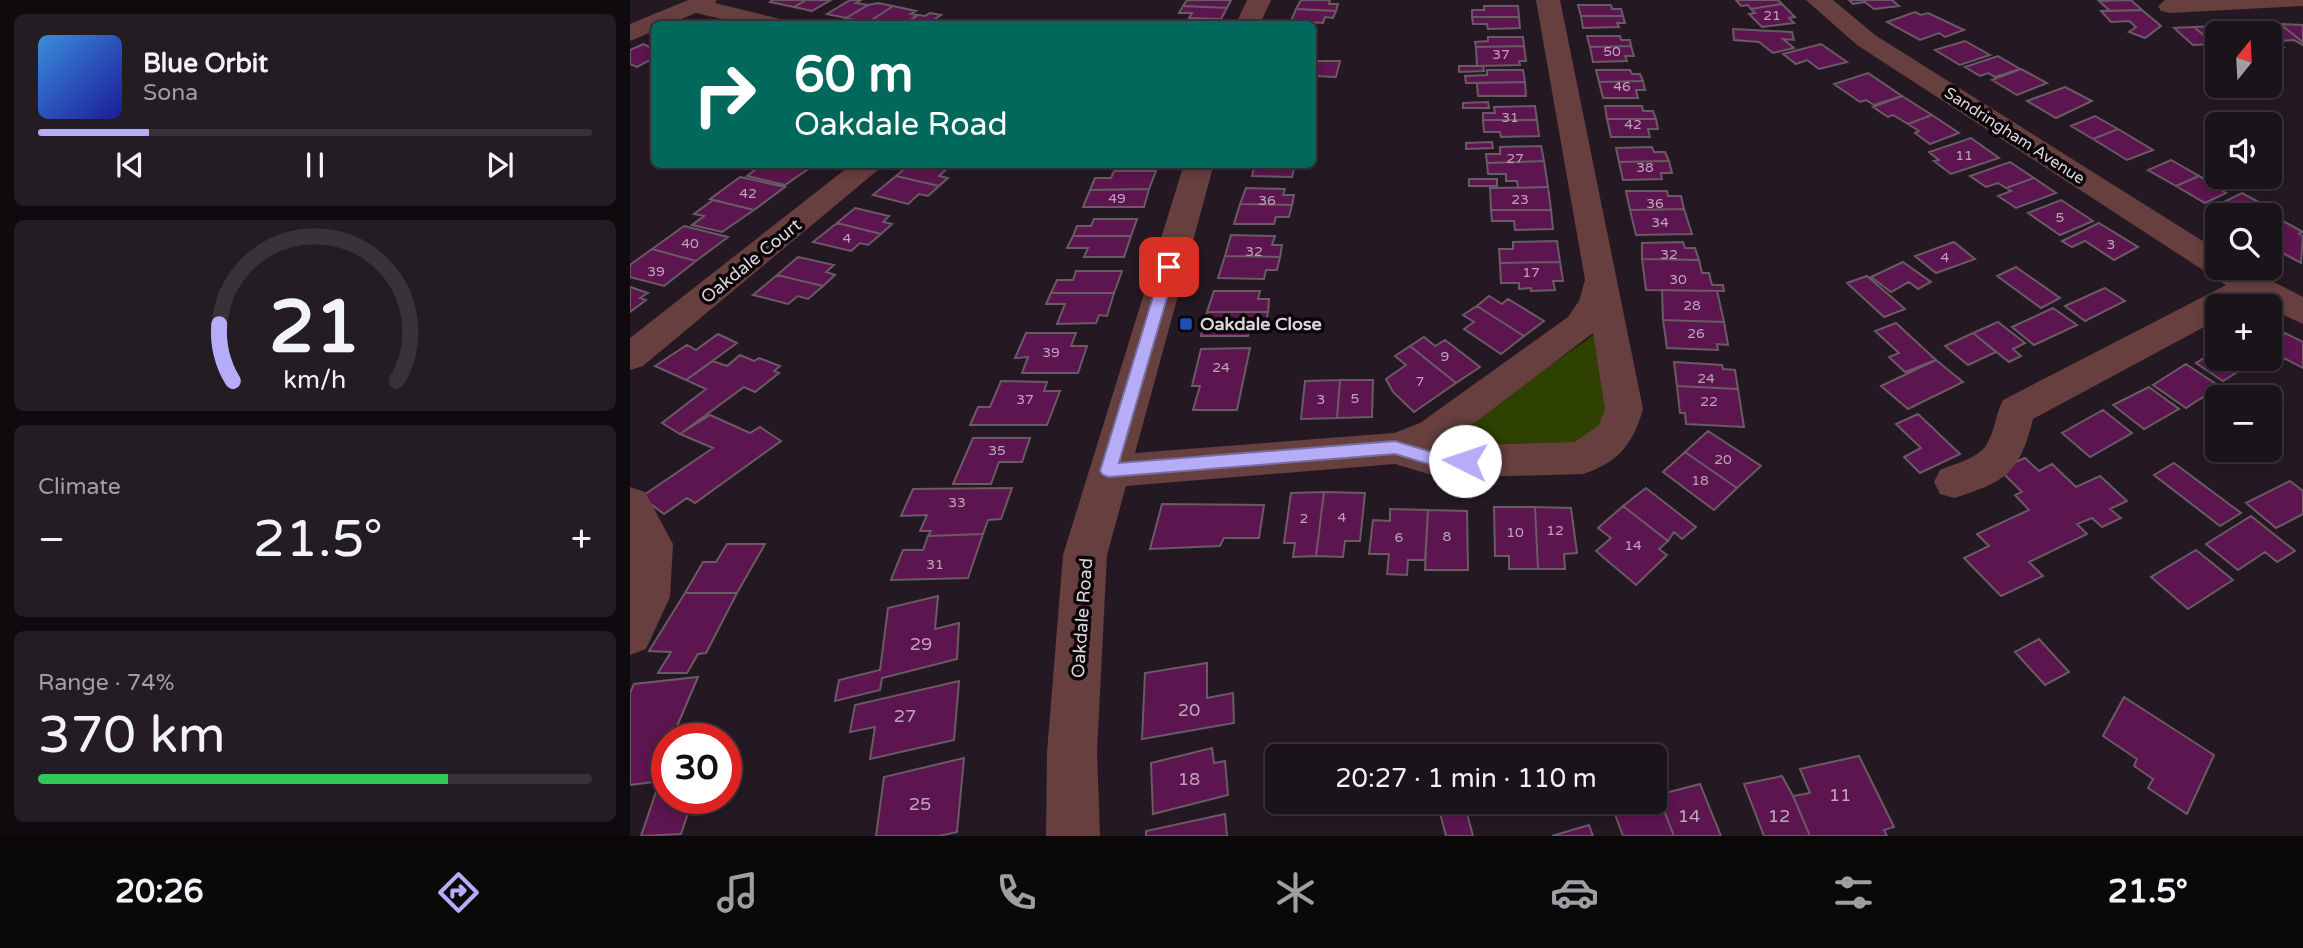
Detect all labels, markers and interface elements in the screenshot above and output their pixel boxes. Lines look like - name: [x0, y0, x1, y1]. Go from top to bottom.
- house number: 21: [1763, 7, 1781, 24]
- north arrow: [2205, 21, 2282, 98]
- map controls: [2205, 21, 2282, 462]
- house number: 50: [1603, 43, 1621, 60]
- text: 60 m: [794, 46, 913, 105]
- house number: 37: [1492, 46, 1510, 63]
- text: Blue Orbit: [143, 48, 268, 79]
- icon: right: [679, 49, 770, 140]
- house number: 46: [1613, 78, 1631, 95]
- text: Sona: [143, 79, 198, 107]
- street label: Sandringham Avenue: [1940, 83, 2088, 189]
- text: Oakdale Road: [794, 106, 1008, 144]
- house number: 31: [1501, 109, 1519, 126]
- button: sound: [2205, 112, 2282, 189]
- house number: 42: [1624, 116, 1642, 133]
- icon: previous: [111, 146, 149, 184]
- icon: pause: [296, 146, 334, 184]
- icon: next: [481, 146, 519, 184]
- house number: 11: [1955, 147, 1973, 164]
- house number: 27: [1506, 150, 1524, 167]
- house number: 38: [1636, 159, 1654, 176]
- house number: 42: [739, 185, 757, 202]
- house number: 49: [1108, 190, 1126, 207]
- house number: 23: [1511, 191, 1529, 208]
- house number: 36: [1258, 192, 1276, 209]
- house number: 36: [1646, 195, 1664, 212]
- button: search: [2205, 203, 2282, 280]
- house number: 5: [2056, 209, 2064, 226]
- street label: Oakdale Court: [696, 214, 806, 308]
- house number: 34: [1651, 214, 1669, 231]
- house number: 4: [843, 230, 852, 247]
- house number: 40: [681, 235, 699, 252]
- house number: 3: [2107, 236, 2115, 253]
- pin: [1139, 237, 1199, 297]
- house number: 32: [1245, 243, 1263, 260]
- house number: 32: [1660, 246, 1678, 263]
- icon: arrive: [1150, 248, 1188, 286]
- house number: 4: [1941, 249, 1950, 266]
- house number: 39: [647, 263, 665, 280]
- house number: 17: [1522, 264, 1540, 281]
- house number: 30: [1669, 271, 1687, 288]
- text: 21: [269, 285, 361, 373]
- button: +: [2205, 294, 2282, 371]
- house number: 28: [1683, 297, 1701, 314]
- place label: Oakdale Close: [1200, 313, 1322, 335]
- marker: Oakdale Close: [1178, 316, 1194, 332]
- house number: 26: [1687, 325, 1705, 342]
- house number: 39: [1042, 344, 1060, 361]
- house number: 9: [1441, 348, 1449, 365]
- house number: 24: [1212, 359, 1230, 376]
- text: km/h: [284, 365, 346, 395]
- house number: 24: [1697, 370, 1715, 387]
- house number: 7: [1416, 373, 1424, 390]
- button: −: [2205, 385, 2282, 462]
- house number: 5: [1351, 390, 1359, 407]
- house number: 37: [1016, 391, 1034, 408]
- house number: 3: [1317, 391, 1325, 408]
- house number: 22: [1700, 393, 1718, 410]
- position arrow: [1428, 424, 1502, 498]
- house number: 35: [988, 442, 1006, 459]
- house number: 20: [1714, 451, 1732, 468]
- house number: 18: [1691, 472, 1709, 489]
- text: Climate: [38, 473, 121, 501]
- house number: 33: [948, 494, 966, 511]
- text: 21.5°: [253, 508, 383, 571]
- house number: 4: [1338, 509, 1347, 526]
- house number: 2: [1300, 510, 1308, 527]
- text: −: [38, 517, 65, 563]
- text: +: [571, 517, 592, 563]
- house number: 12: [1546, 522, 1564, 539]
- house number: 10: [1506, 524, 1524, 541]
- house number: 8: [1443, 528, 1452, 545]
- house number: 6: [1395, 529, 1404, 546]
- house number: 14: [1624, 537, 1642, 554]
- house number: 31: [926, 556, 944, 573]
- street label: Oakdale Road: [1067, 557, 1097, 679]
- house number: 29: [910, 633, 932, 655]
- text: Range · 74%: [38, 669, 174, 697]
- house number: 20: [1178, 699, 1200, 721]
- text: 370 km: [38, 704, 226, 767]
- house number: 27: [894, 705, 916, 727]
- speed limit sign: 30: [651, 723, 742, 814]
- text: 20:27 · 1 min · 110 m: [1335, 763, 1597, 794]
- house number: 18: [1178, 768, 1200, 790]
- house number: 11: [1829, 784, 1851, 806]
- house number: 25: [909, 793, 931, 815]
- house number: 14: [1678, 805, 1700, 827]
- house number: 12: [1768, 805, 1790, 827]
- icon: directions: [434, 868, 483, 917]
- icon: music: [713, 868, 762, 917]
- icon: phone: [992, 868, 1041, 917]
- icon: climate: [1271, 868, 1320, 917]
- icon: car: [1550, 868, 1599, 917]
- icon: filters: [1829, 868, 1878, 917]
- text: 20:26: [115, 873, 204, 911]
- text: 21.5°: [2108, 873, 2188, 911]

